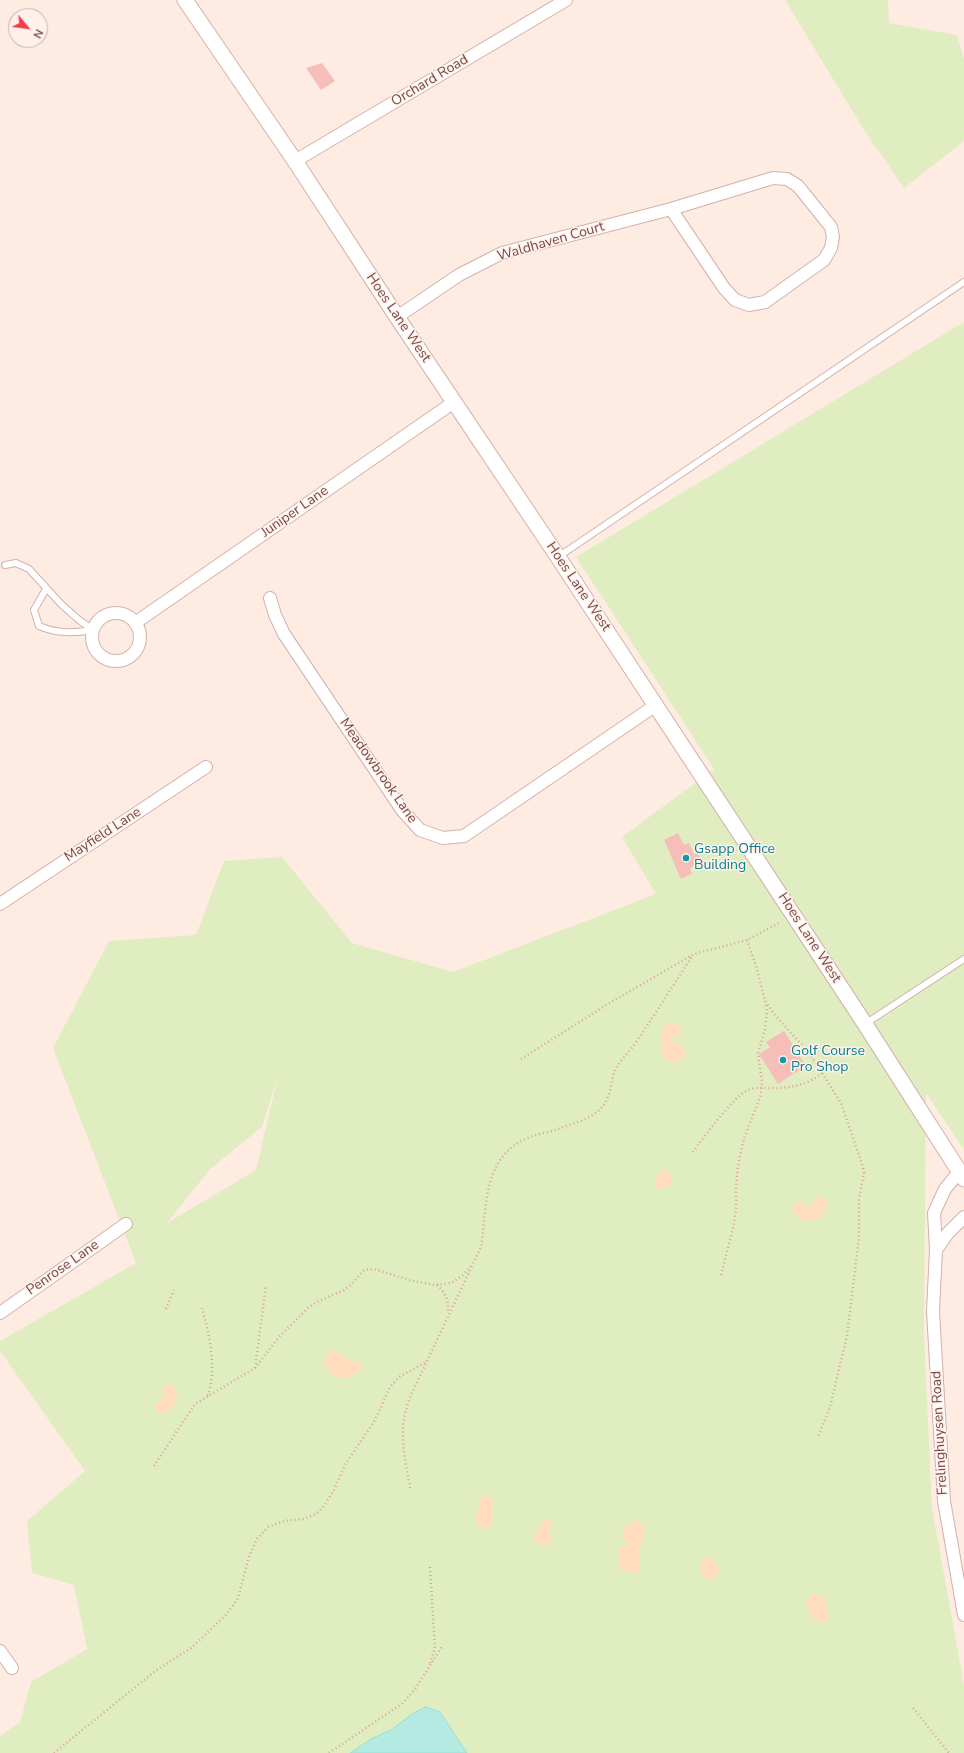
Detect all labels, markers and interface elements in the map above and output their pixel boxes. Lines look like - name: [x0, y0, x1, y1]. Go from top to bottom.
- north arrow: [8, 8, 48, 48]
- text: N: [30, 26, 47, 41]
- street label: Orchard Road: [388, 51, 472, 111]
- street label: Waldhaven Court: [496, 219, 606, 265]
- street label: Hoes Lane West: [362, 270, 434, 366]
- street label: Juniper Lane: [258, 483, 332, 541]
- street label: Hoes Lane West: [542, 539, 614, 635]
- street label: Meadowbrook Lane: [336, 715, 420, 827]
- street label: Mayfield Lane: [61, 804, 145, 866]
- place label: Gsapp Office Building: [694, 842, 775, 874]
- marker: Gsapp Office Building: [681, 853, 691, 863]
- street label: Hoes Lane West: [774, 890, 844, 986]
- place label: Golf Course Pro Shop: [791, 1044, 865, 1076]
- marker: Golf Course Pro Shop: [778, 1055, 788, 1065]
- street label: Penrose Lane: [23, 1237, 103, 1299]
- street label: Frelinghuysen Road: [928, 1370, 952, 1496]

